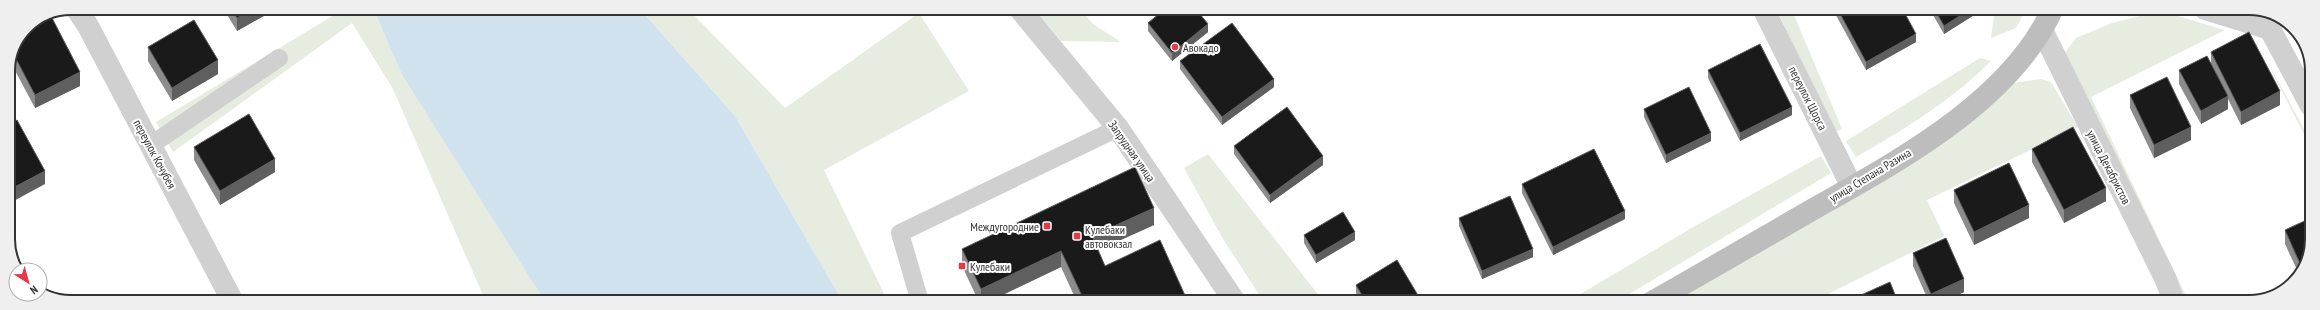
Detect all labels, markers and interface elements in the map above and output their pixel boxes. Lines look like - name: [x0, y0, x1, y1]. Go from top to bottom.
- place label: Авокадо: [1183, 40, 1219, 55]
- marker: Авокадо: [1170, 42, 1180, 52]
- street label: переулок Щорса: [1785, 63, 1831, 133]
- street label: переулок Кочубея: [130, 117, 180, 192]
- street label: Запрудная улица: [1105, 117, 1159, 185]
- street label: улица Декабристов: [2084, 127, 2134, 207]
- street label: улица Степана Разина: [1826, 145, 1914, 205]
- place label: Междугородние: [970, 219, 1039, 234]
- marker: Междугородние: [1042, 221, 1052, 231]
- place label: Кулебаки автовокзал: [1085, 222, 1132, 251]
- marker: Кулебаки автовокзал: [1072, 231, 1082, 241]
- place label: Кулебаки: [970, 259, 1010, 274]
- marker: Кулебаки: [957, 261, 967, 271]
- north arrow: [8, 262, 48, 302]
- text: N: [27, 283, 41, 297]

